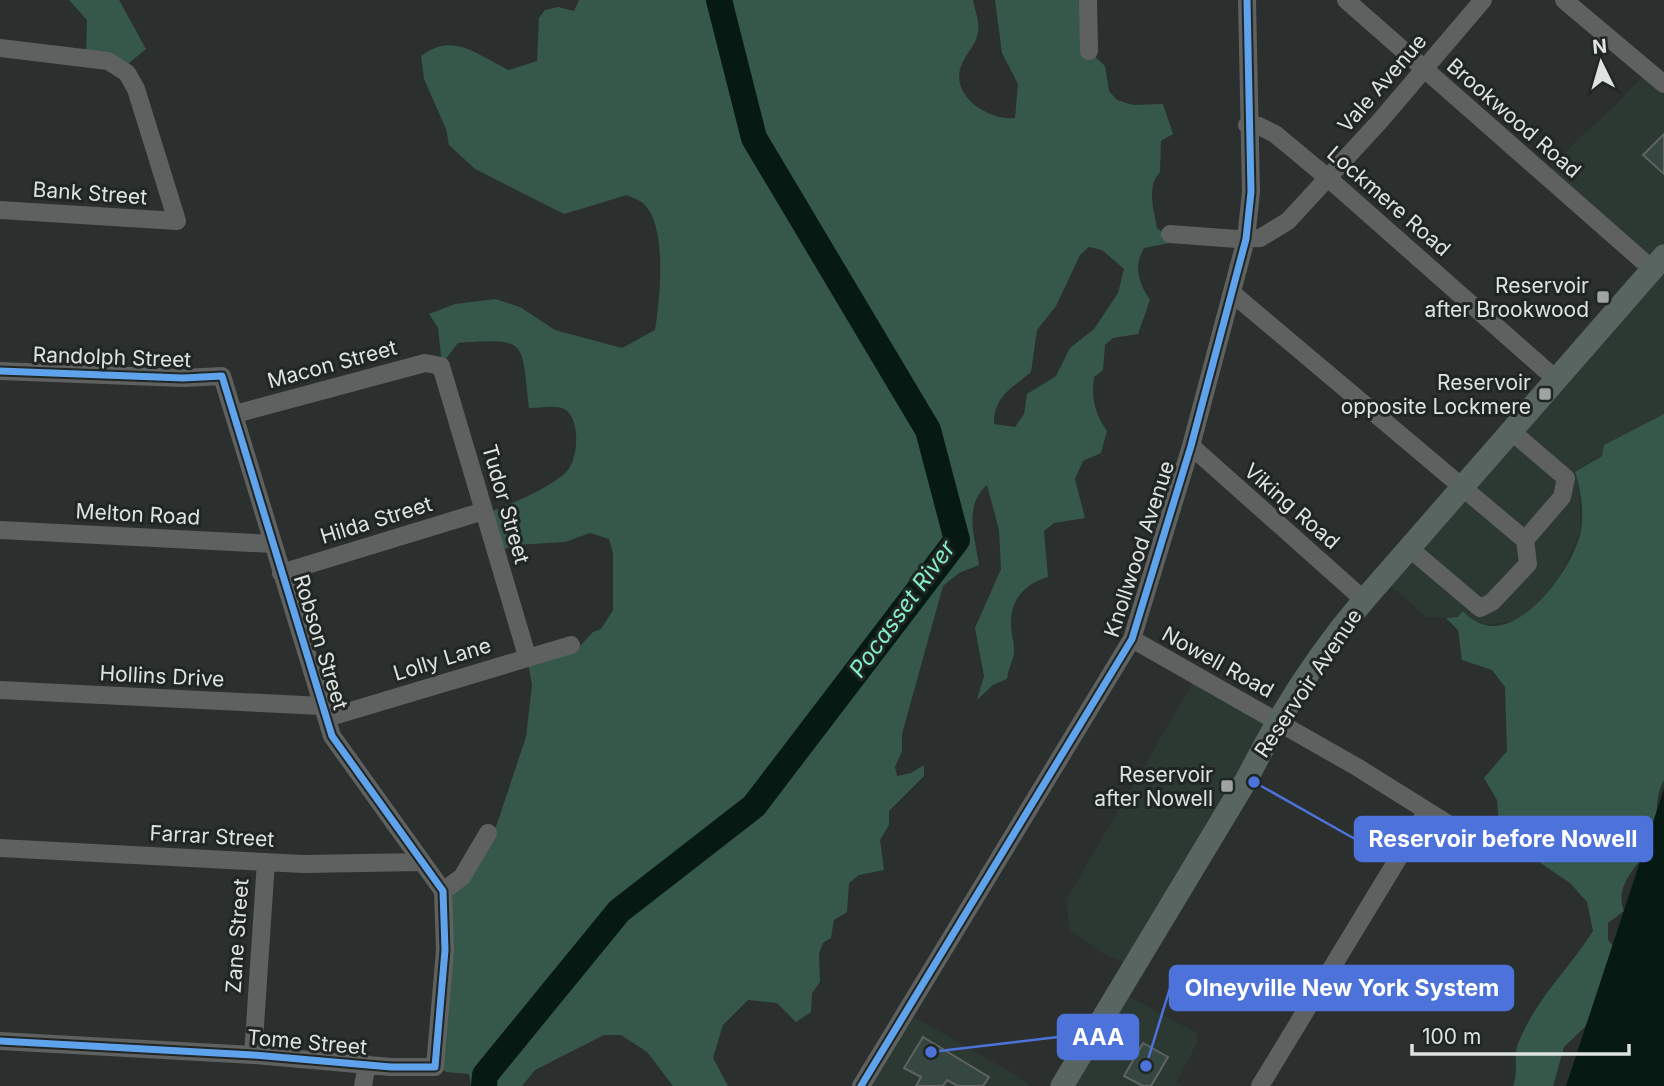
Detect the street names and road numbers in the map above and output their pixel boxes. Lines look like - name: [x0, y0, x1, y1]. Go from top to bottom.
- street label: Vale Avenue: [1332, 29, 1432, 137]
- street label: Brookwood Road: [1442, 53, 1586, 183]
- street label: Lockmere Road: [1322, 141, 1456, 261]
- street label: Bank Street: [32, 177, 148, 209]
- street label: Macon Street: [265, 335, 400, 393]
- street label: Randolph Street: [32, 342, 192, 372]
- street label: Tudor Street: [477, 441, 535, 567]
- street label: Knollwood Avenue: [1099, 458, 1179, 640]
- street label: Viking Road: [1239, 458, 1345, 554]
- street label: Hilda Street: [317, 491, 435, 549]
- street label: Melton Road: [75, 498, 201, 530]
- street label: Robson Street: [289, 571, 353, 713]
- street label: Reservoir Avenue: [1249, 604, 1367, 762]
- street label: Nowell Road: [1158, 621, 1278, 703]
- street label: Lolly Lane: [390, 632, 494, 686]
- street label: Hollins Drive: [99, 660, 225, 692]
- street label: Farrar Street: [149, 820, 275, 852]
- street label: Zane Street: [221, 878, 253, 994]
- street label: Tome Street: [246, 1024, 368, 1060]

